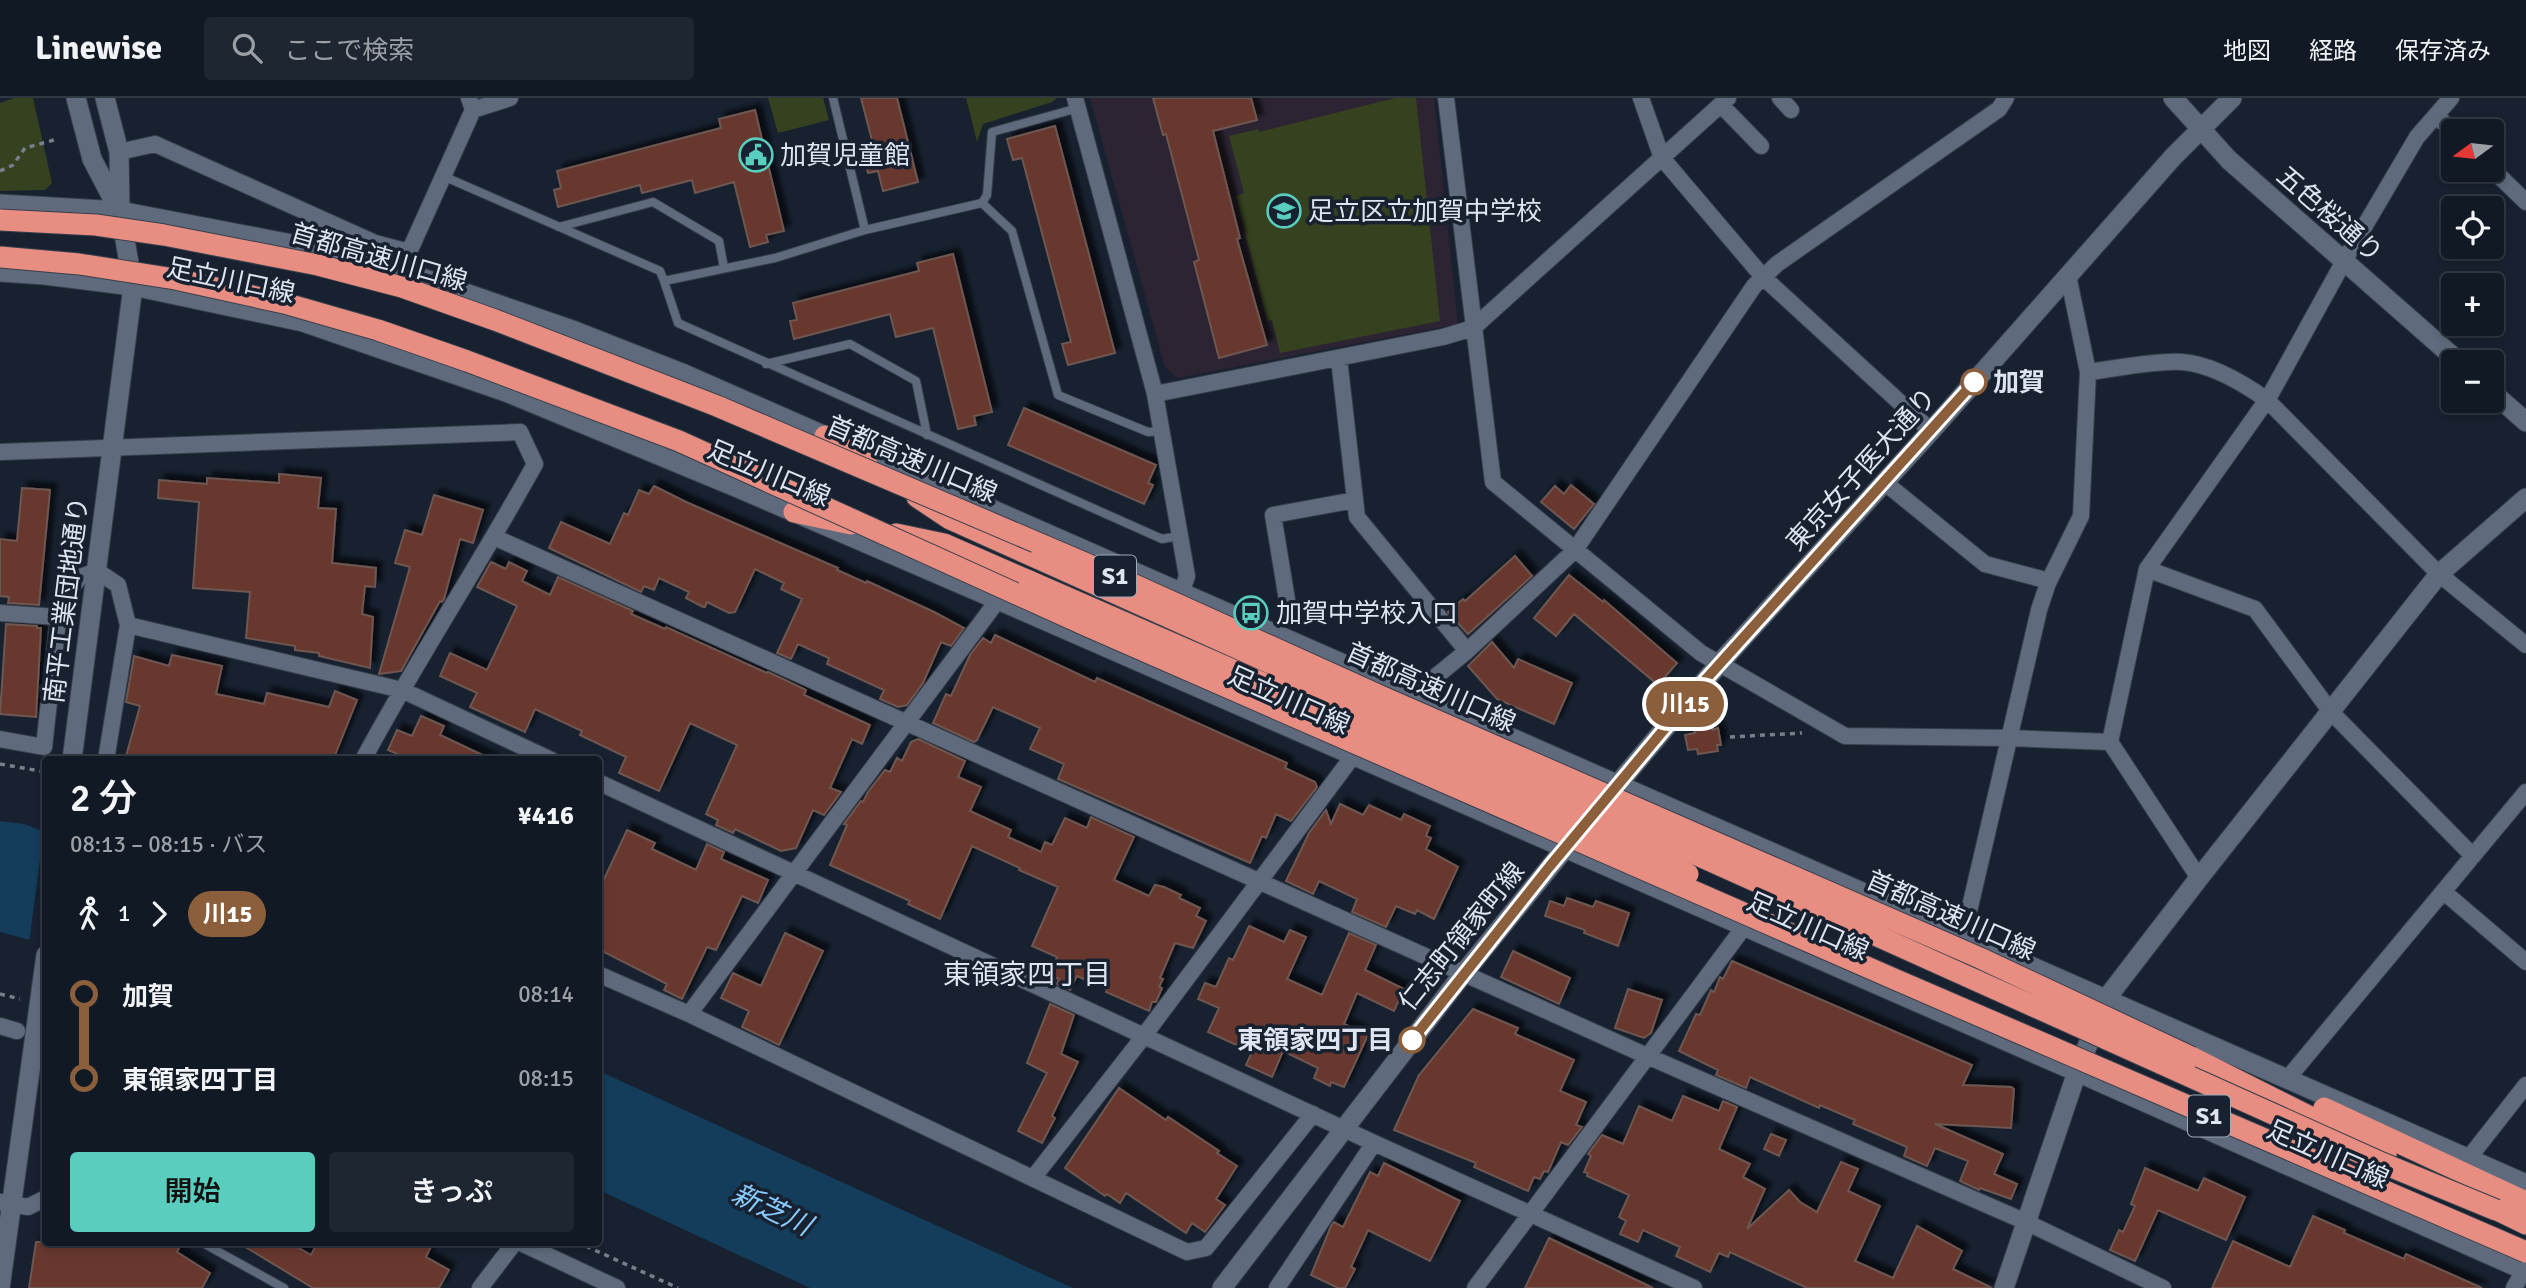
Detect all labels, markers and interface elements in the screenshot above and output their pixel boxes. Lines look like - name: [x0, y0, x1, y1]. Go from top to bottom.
- search box: [204, 17, 694, 80]
- text: Linewise: [35, 28, 162, 69]
- icon: search: [228, 29, 266, 67]
- text: ここで検索: [284, 35, 414, 67]
- text: 地図: [2223, 36, 2271, 66]
- text: 経路: [2309, 36, 2357, 66]
- text: 保存済み: [2395, 36, 2491, 66]
- north arrow: [2441, 119, 2504, 182]
- map controls: [2441, 119, 2504, 413]
- public building icon: 加賀児童館: [737, 136, 775, 174]
- place label: 加賀児童館: [780, 140, 910, 172]
- street label: 五色桜通り: [2270, 160, 2389, 269]
- school or university icon: 足立区立加賀中学校: [1265, 192, 1303, 230]
- place label: 足立区立加賀中学校: [1308, 196, 1542, 228]
- button: locate: [2441, 196, 2504, 259]
- street label: 首都高速川口線: [287, 217, 471, 298]
- street label: 足立川口線: [164, 252, 298, 310]
- button: +: [2441, 273, 2504, 336]
- button: −: [2441, 350, 2504, 413]
- place label: 加賀: [1993, 367, 2045, 399]
- marker: 加賀: [1961, 369, 1987, 395]
- street label: 東京女子医大通り: [1780, 382, 1943, 558]
- street label: 首都高速川口線: [822, 410, 1002, 510]
- street label: 足立川口線: [703, 434, 835, 514]
- street label: 南平工業団地通り: [38, 495, 96, 705]
- road number: S1: [1094, 556, 1136, 597]
- bus stop icon: 加賀中学校入口: [1232, 594, 1270, 632]
- place label: 加賀中学校入口: [1276, 598, 1458, 630]
- street label: 首都高速川口線: [1341, 636, 1520, 740]
- street label: 足立川口線: [1223, 660, 1354, 742]
- line badge: 川15: [1645, 681, 1725, 727]
- text: 川15: [1660, 689, 1710, 719]
- text: 2 分: [70, 775, 137, 822]
- text: ¥416: [518, 800, 574, 832]
- text: 08:13 – 08:15 · バス: [70, 830, 267, 859]
- street label: 仁志町領家町線: [1392, 856, 1531, 1017]
- street label: 首都高速川口線: [1861, 864, 2040, 968]
- street label: 足立川口線: [1742, 886, 1873, 968]
- icon: walk: [70, 895, 108, 933]
- icon: forward: [140, 895, 178, 933]
- text: 1: [118, 899, 130, 928]
- text: 川15: [202, 899, 252, 929]
- district label: 東領家四丁目: [943, 958, 1111, 992]
- text: 08:14: [518, 980, 574, 1009]
- text: 加賀: [122, 981, 174, 1013]
- place label: 東領家四丁目: [1237, 1025, 1393, 1057]
- marker: 東領家四丁目: [1399, 1027, 1425, 1053]
- text: 08:15: [518, 1064, 574, 1093]
- text: 東領家四丁目: [122, 1065, 278, 1097]
- road number: S1: [2188, 1096, 2230, 1136]
- street label: 足立川口線: [2262, 1114, 2393, 1196]
- button: 開始: [70, 1152, 315, 1232]
- button: きっぷ: [329, 1152, 574, 1232]
- water label: 新芝川: [726, 1177, 820, 1244]

